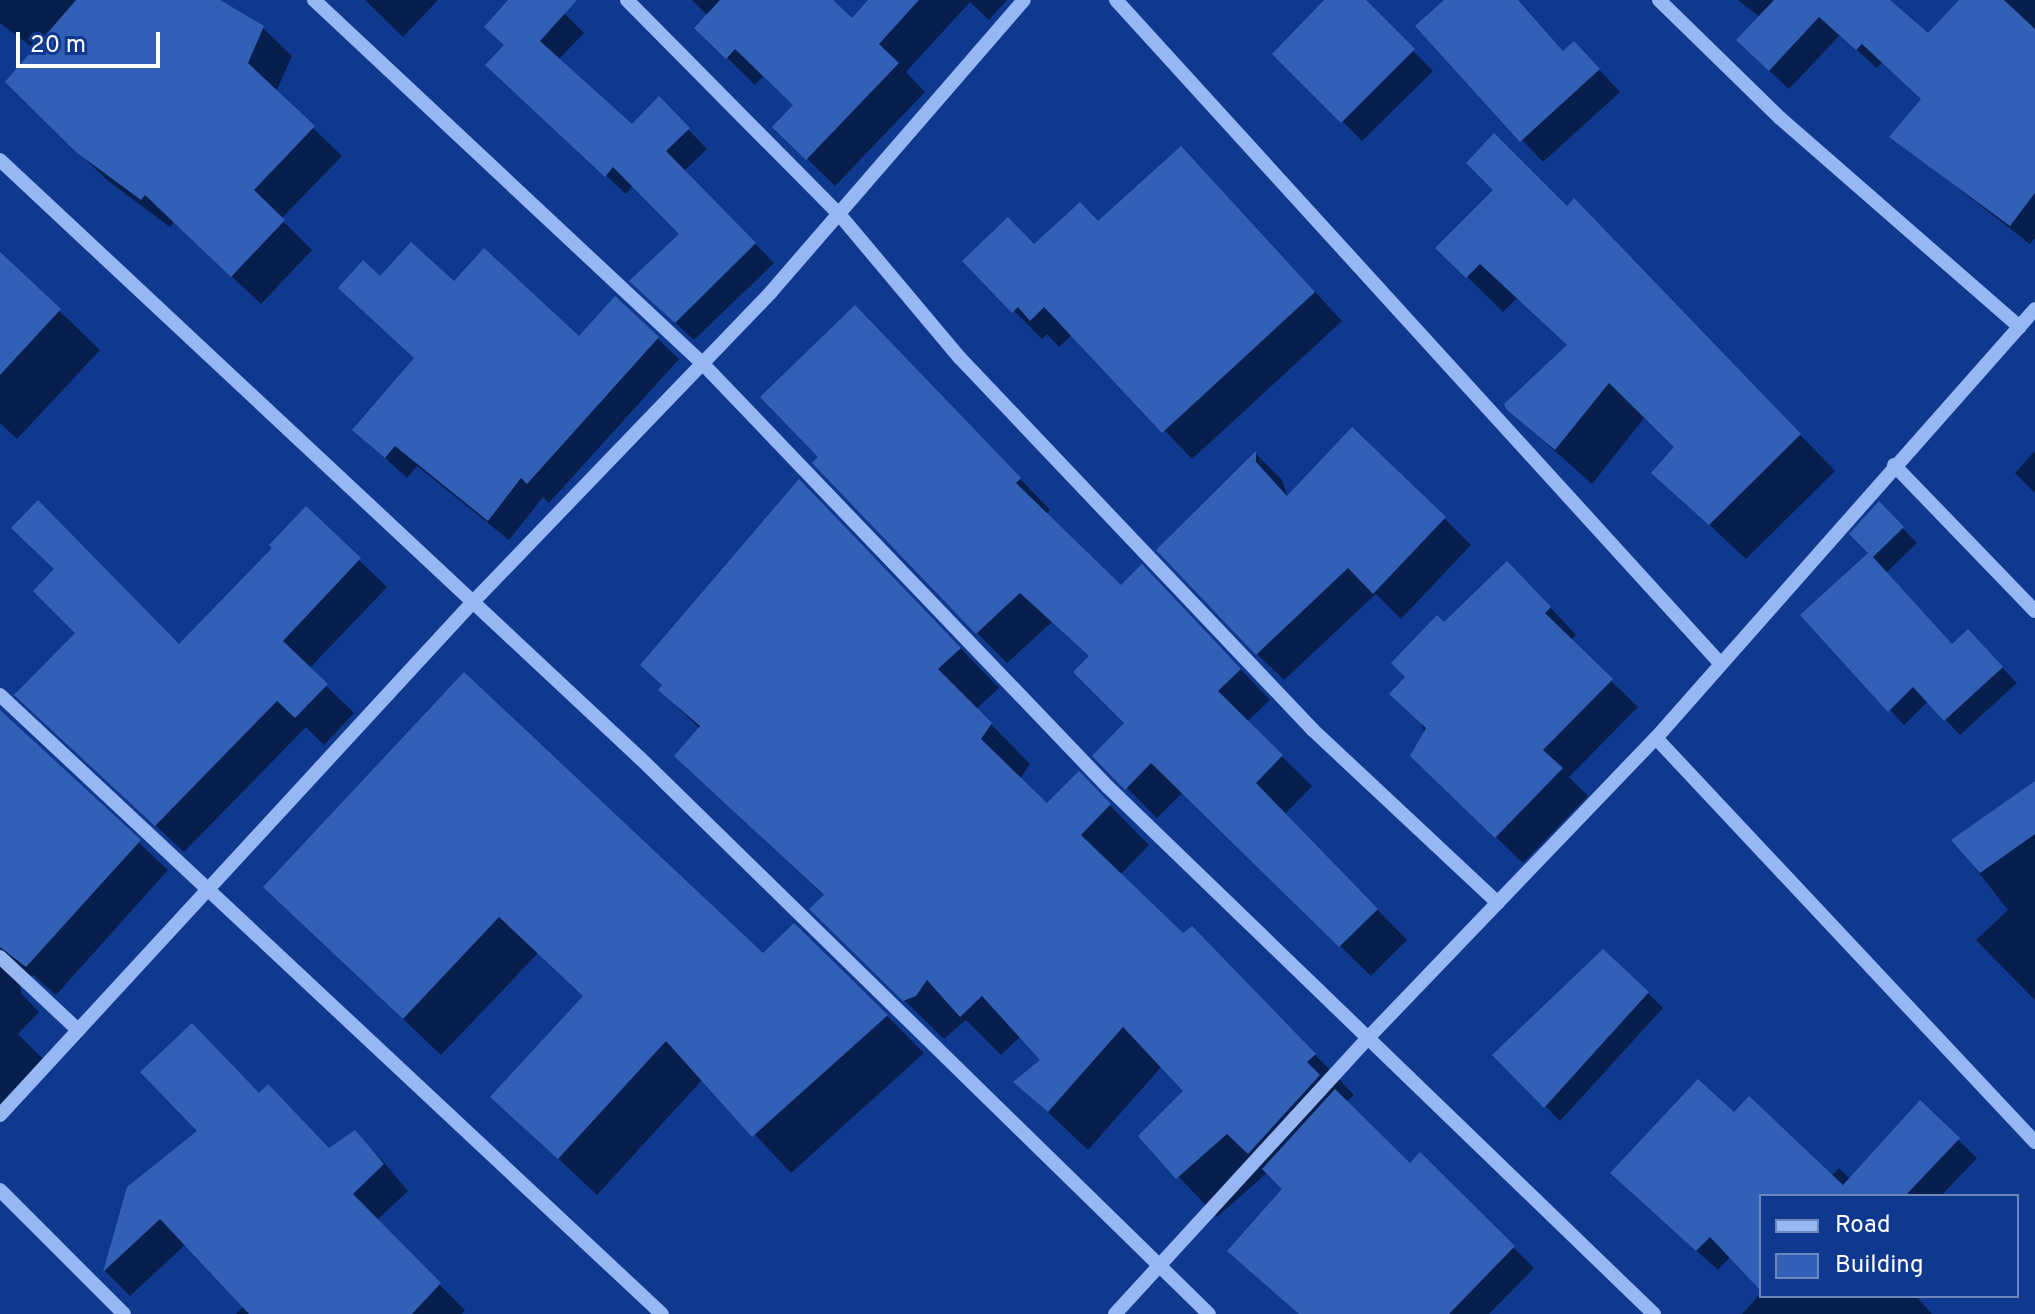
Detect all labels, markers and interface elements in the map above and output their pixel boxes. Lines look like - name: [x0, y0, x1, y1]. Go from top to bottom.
- scale bar: [20, 16, 164, 66]
- text: 20 m: [30, 31, 86, 61]
- legend: [1759, 1194, 2019, 1298]
- text: Road: [1835, 1211, 1891, 1241]
- text: Building: [1835, 1251, 1924, 1281]

